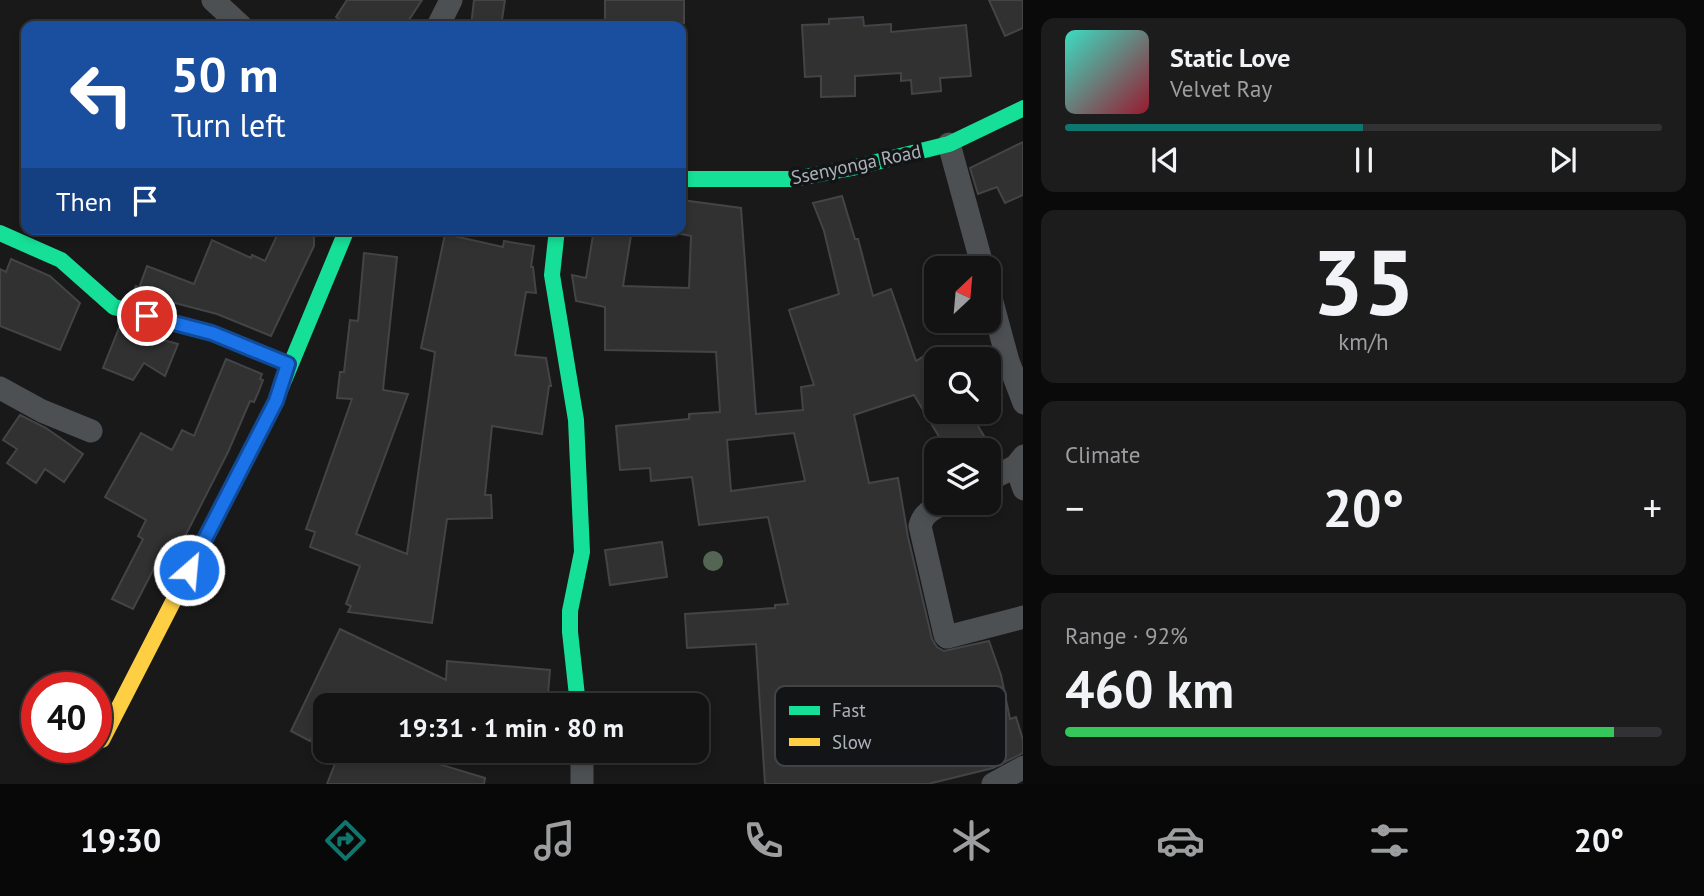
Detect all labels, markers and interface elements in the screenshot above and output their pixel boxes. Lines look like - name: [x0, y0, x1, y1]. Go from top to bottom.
- text: Static Love: [1170, 41, 1291, 74]
- text: 50 m: [171, 42, 278, 106]
- icon: left: [56, 49, 147, 140]
- text: Velvet Ray: [1170, 74, 1272, 103]
- text: Turn left: [171, 104, 286, 146]
- street label: Ssenyonga Road: [789, 139, 923, 189]
- icon: previous: [1146, 141, 1184, 179]
- icon: pause: [1345, 141, 1383, 179]
- icon: next: [1544, 141, 1582, 179]
- icon: arrive: [126, 182, 164, 220]
- text: Then: [56, 185, 112, 218]
- text: 35: [1312, 222, 1415, 340]
- north arrow: [924, 256, 1001, 332]
- map controls: [924, 256, 1001, 515]
- pin: [117, 286, 177, 346]
- icon: arrive: [128, 297, 166, 335]
- text: km/h: [1338, 327, 1389, 356]
- button: search: [924, 347, 1001, 424]
- button: layers: [924, 438, 1001, 515]
- text: Climate: [1065, 440, 1140, 469]
- text: 20°: [1323, 474, 1404, 541]
- text: −: [1065, 483, 1084, 532]
- text: +: [1643, 483, 1662, 532]
- position arrow: [152, 533, 226, 607]
- text: Range · 92%: [1065, 621, 1188, 650]
- text: 460 km: [1065, 655, 1234, 722]
- speed limit sign: 40: [21, 672, 112, 763]
- legend: [775, 686, 1006, 766]
- text: Fast: [832, 698, 866, 722]
- text: 19:31 · 1 min · 80 m: [398, 711, 624, 744]
- text: Slow: [832, 730, 872, 754]
- icon: directions: [321, 816, 370, 865]
- icon: music: [530, 816, 579, 865]
- icon: phone: [739, 816, 788, 865]
- icon: climate: [947, 816, 996, 865]
- icon: car: [1156, 816, 1205, 865]
- icon: filters: [1365, 816, 1414, 865]
- text: 19:30: [80, 819, 161, 861]
- text: 20°: [1574, 819, 1624, 861]

